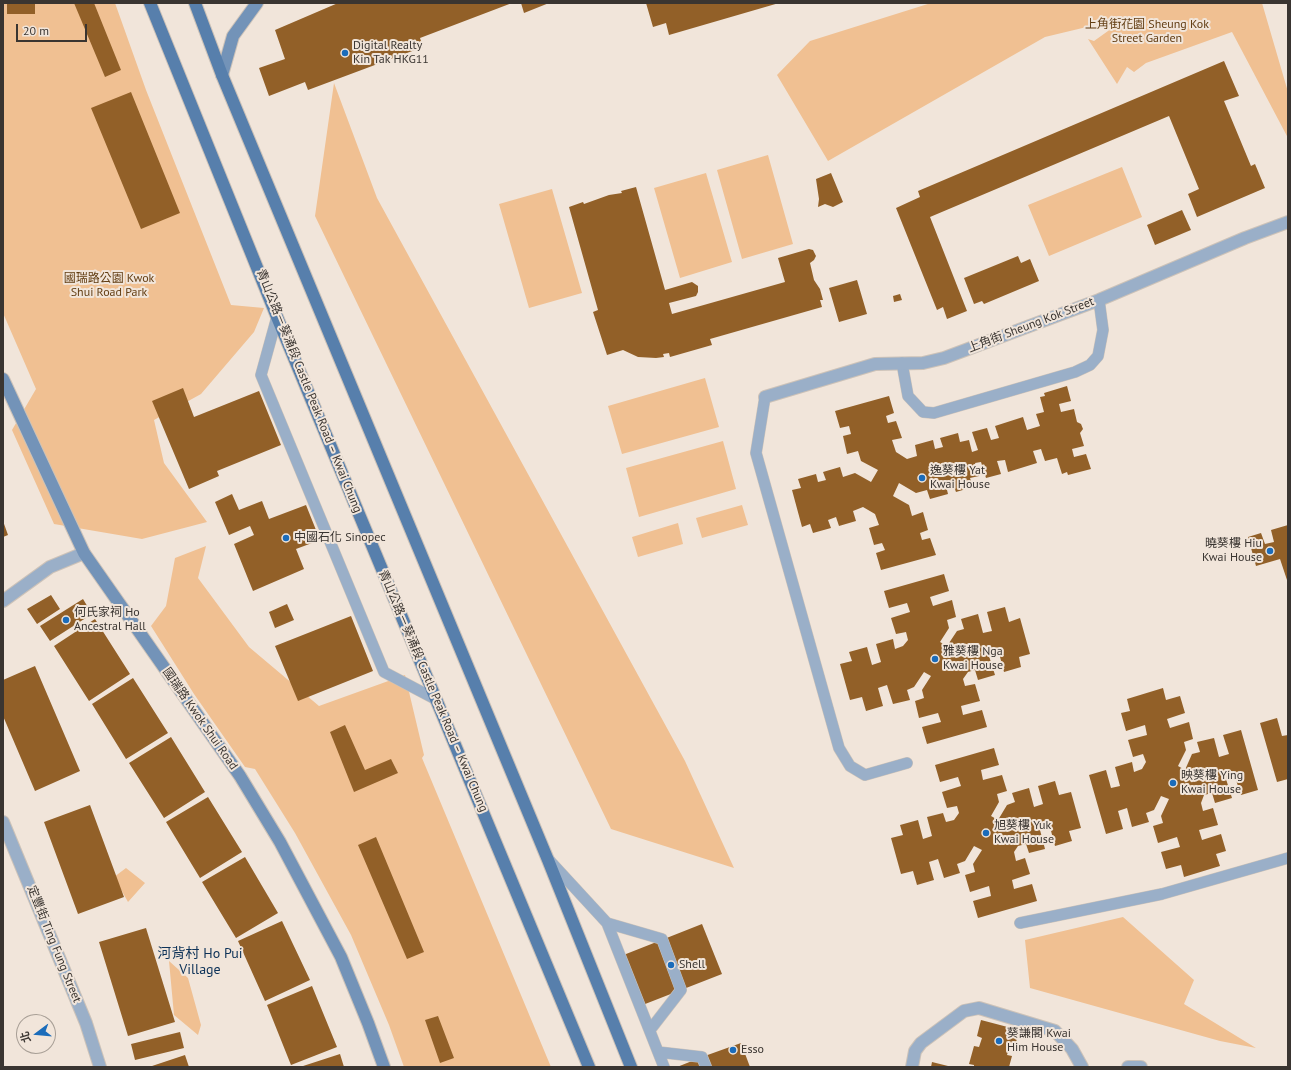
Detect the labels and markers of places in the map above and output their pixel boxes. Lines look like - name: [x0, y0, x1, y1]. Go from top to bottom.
- place label: Digital Realty Kin Tak HKG11: [353, 39, 429, 67]
- marker: Digital Realty Kin Tak HKG11: [340, 48, 350, 58]
- place label: 逸葵樓 Yat Kwai House: [930, 464, 990, 492]
- marker: 逸葵樓 Yat Kwai House: [917, 473, 927, 483]
- place label: 中國石化 Sinopec: [294, 531, 386, 545]
- marker: 中國石化 Sinopec: [281, 533, 291, 543]
- place label: 曉葵樓 Hiu Kwai House: [1202, 537, 1262, 565]
- marker: 曉葵樓 Hiu Kwai House: [1265, 546, 1275, 556]
- place label: 何氏家祠 Ho Ancestral Hall: [74, 606, 146, 634]
- marker: 何氏家祠 Ho Ancestral Hall: [61, 615, 71, 625]
- place label: 雅葵樓 Nga Kwai House: [943, 645, 1003, 673]
- marker: 雅葵樓 Nga Kwai House: [930, 654, 940, 664]
- place label: 映葵樓 Ying Kwai House: [1181, 769, 1243, 797]
- marker: 映葵樓 Ying Kwai House: [1168, 778, 1178, 788]
- place label: 旭葵樓 Yuk Kwai House: [994, 819, 1054, 847]
- marker: 旭葵樓 Yuk Kwai House: [981, 828, 991, 838]
- place label: Shell: [679, 958, 705, 972]
- marker: Shell: [666, 960, 676, 970]
- place label: 葵謙閣 Kwai Him House: [1007, 1027, 1071, 1055]
- marker: 葵謙閣 Kwai Him House: [994, 1036, 1004, 1046]
- place label: Esso: [741, 1043, 764, 1057]
- marker: Esso: [728, 1045, 738, 1055]

